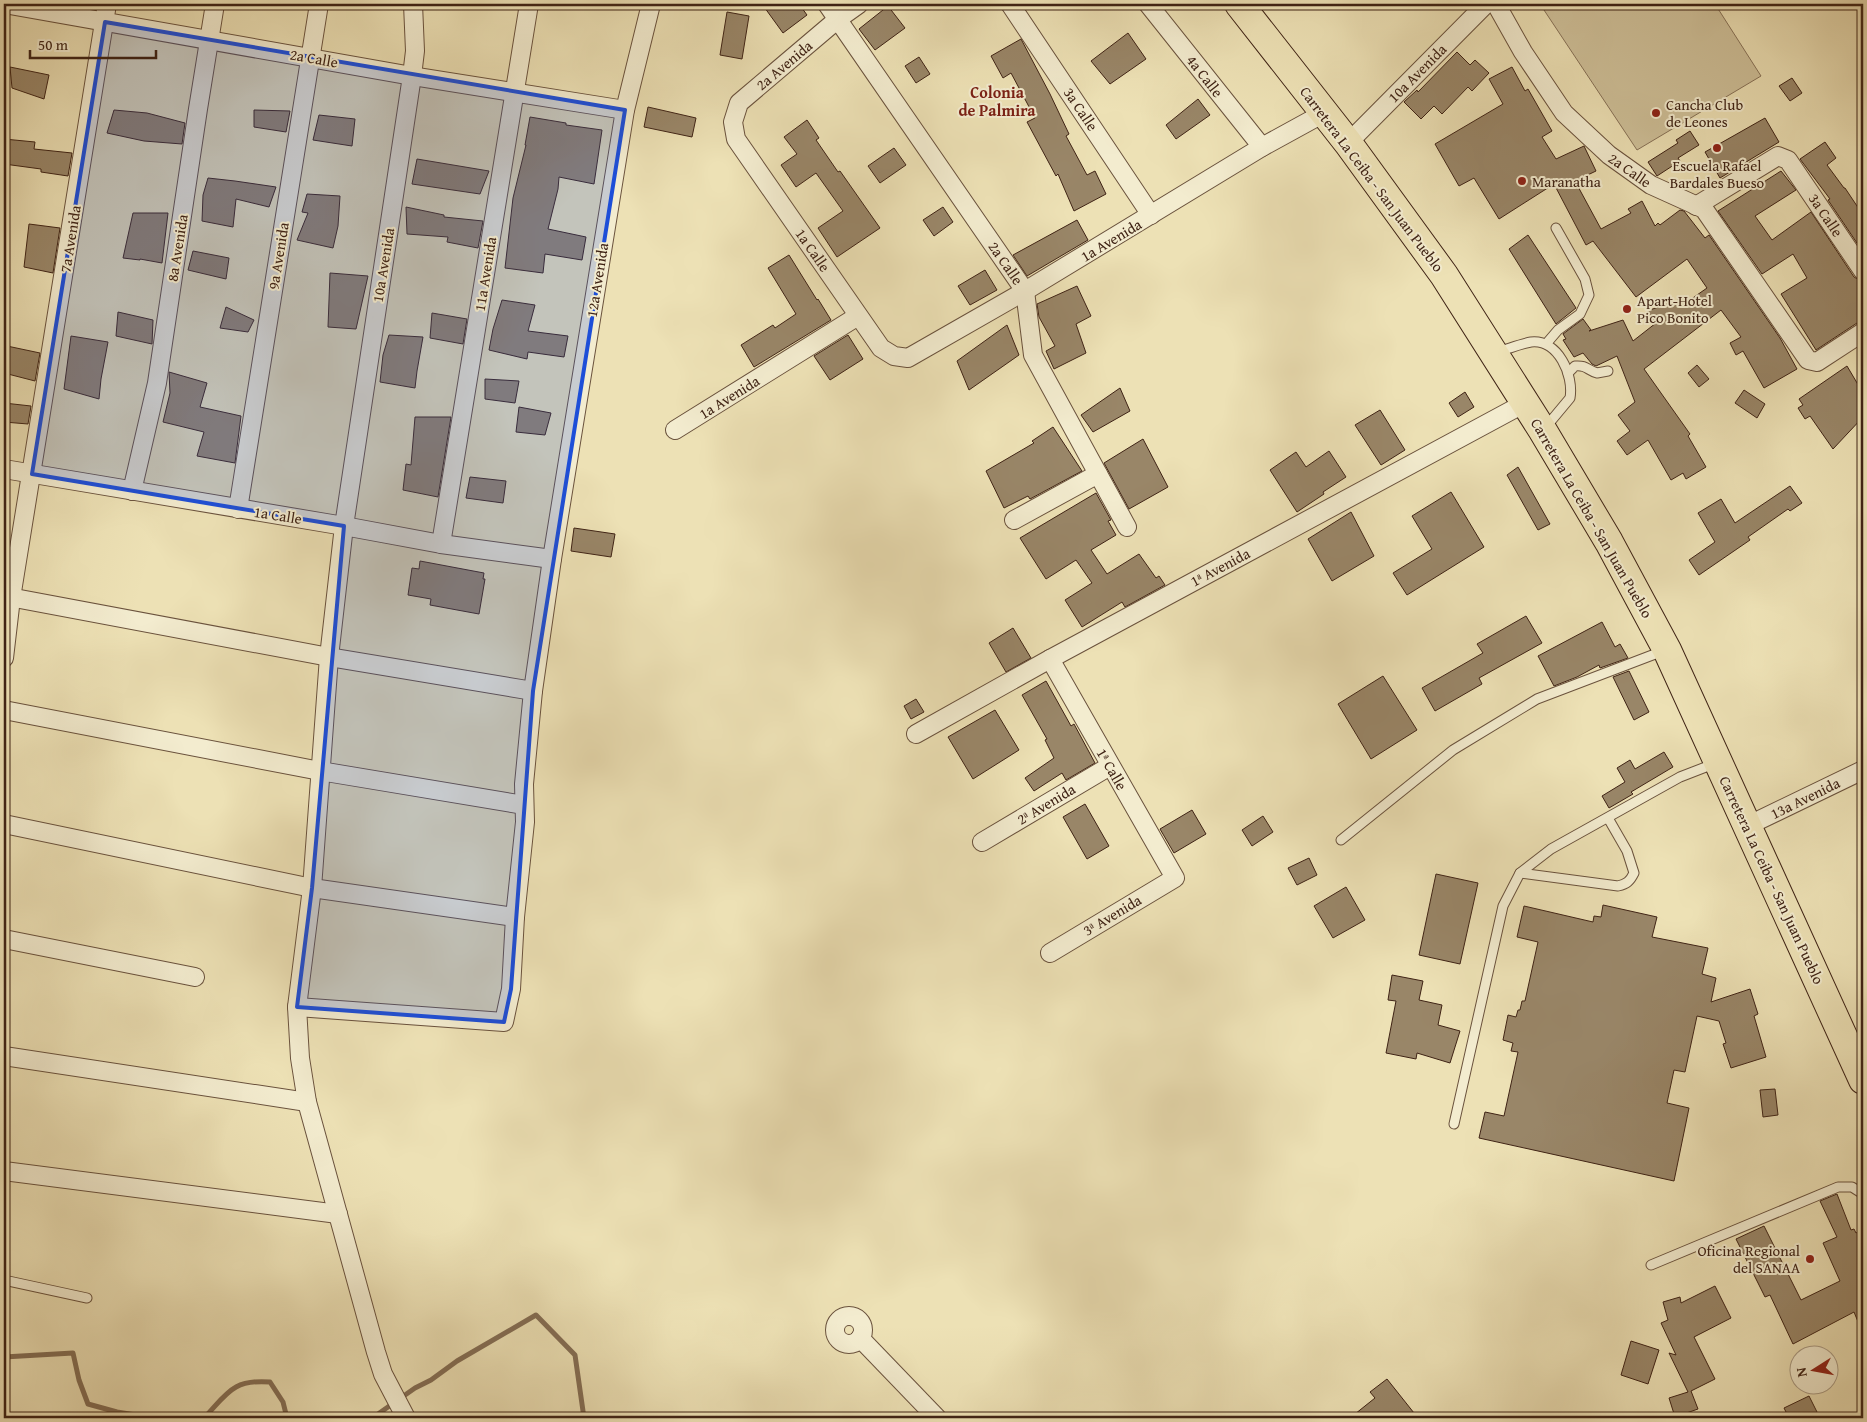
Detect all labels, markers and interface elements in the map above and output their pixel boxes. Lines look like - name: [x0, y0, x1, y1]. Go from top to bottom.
- scale bar: [30, 28, 156, 60]
- text: 50 m: [38, 34, 69, 55]
- street label: 2a Avenida: [751, 35, 817, 95]
- street label: 10a Avenida: [1383, 39, 1451, 107]
- street label: 2a Calle: [288, 43, 340, 73]
- street label: 4a Calle: [1182, 50, 1228, 102]
- district label: Colonia de Palmira: [958, 80, 1036, 122]
- street label: Carretera La Ceiba - San Juan Pueblo: [1295, 82, 1449, 276]
- street label: 3a Calle: [1059, 83, 1103, 135]
- place label: Cancha Club de Leones: [1666, 94, 1743, 132]
- marker: Cancha Club de Leones: [1650, 107, 1662, 119]
- marker: Escuela Rafael Bardales Bueso: [1711, 142, 1723, 154]
- street label: 2a Calle: [1604, 148, 1656, 192]
- place label: Escuela Rafael Bardales Bueso: [1670, 155, 1765, 193]
- place label: Maranatha: [1532, 171, 1601, 192]
- marker: Maranatha: [1516, 175, 1528, 187]
- street label: 3a Calle: [1804, 189, 1848, 241]
- street label: 7a Avenida: [54, 204, 86, 274]
- street label: 8a Avenida: [161, 213, 193, 283]
- street label: 1a Avenida: [1077, 214, 1145, 266]
- street label: 9a Avenida: [262, 221, 294, 291]
- street label: 1a Calle: [791, 224, 835, 276]
- street label: 10a Avenida: [367, 226, 399, 304]
- street label: 11a Avenida: [469, 235, 501, 313]
- street label: 2a Calle: [984, 237, 1028, 289]
- street label: 12a Avenida: [581, 241, 613, 319]
- place label: Apart-Hotel Pico Bonito: [1637, 290, 1712, 328]
- marker: Apart-Hotel Pico Bonito: [1621, 303, 1633, 315]
- street label: 1a Avenida: [695, 370, 763, 424]
- street label: Carretera La Ceiba - San Juan Pueblo: [1526, 414, 1658, 622]
- street label: 1a Calle: [252, 501, 304, 529]
- street label: 1ª Avenida: [1187, 543, 1253, 591]
- street label: 1ª Calle: [1092, 744, 1132, 794]
- street label: Carretera La Ceiba - San Juan Pueblo: [1714, 772, 1830, 988]
- street label: 13a Avenida: [1767, 772, 1843, 824]
- street label: 2ª Avenida: [1013, 778, 1079, 830]
- street label: 3ª Avenida: [1079, 889, 1145, 941]
- place label: Oficina Regional del SANAA: [1697, 1240, 1800, 1278]
- marker: Oficina Regional del SANAA: [1804, 1253, 1816, 1265]
- north arrow: [1790, 1344, 1840, 1394]
- text: N: [1790, 1365, 1812, 1379]

